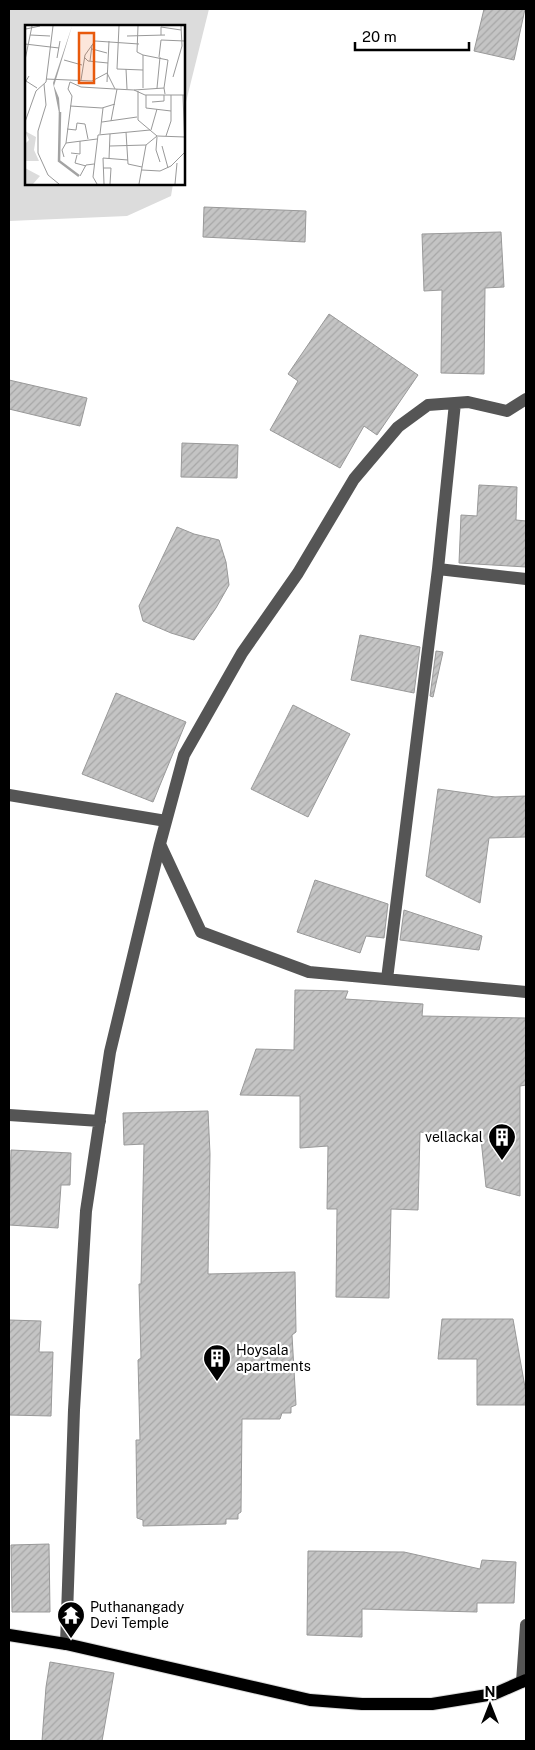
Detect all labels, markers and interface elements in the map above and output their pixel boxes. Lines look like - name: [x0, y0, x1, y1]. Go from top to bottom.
- scale bar: [355, 20, 469, 52]
- inset map: [25, 25, 185, 185]
- text: 20 m: [362, 28, 397, 45]
- building icon: vellackal: [487, 1122, 517, 1161]
- place label: vellackal: [425, 1129, 483, 1145]
- place label: Hoysala apartments: [236, 1342, 311, 1374]
- building icon: Hoysala apartments: [202, 1343, 232, 1382]
- place label: Puthanangady Devi Temple: [90, 1599, 185, 1631]
- temple icon: Puthanangady Devi Temple: [56, 1600, 86, 1639]
- north arrow: [465, 1680, 515, 1730]
- text: N: [485, 1684, 495, 1700]

